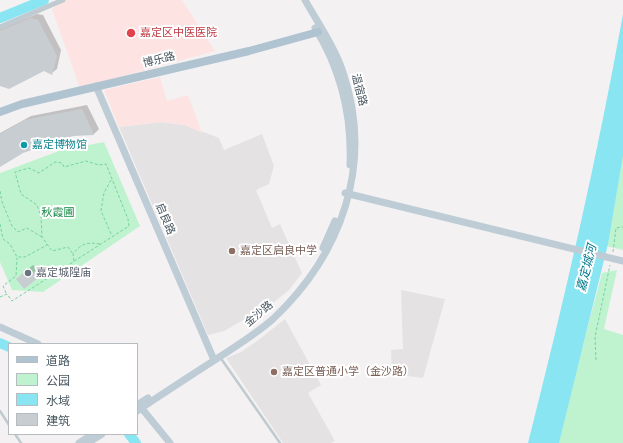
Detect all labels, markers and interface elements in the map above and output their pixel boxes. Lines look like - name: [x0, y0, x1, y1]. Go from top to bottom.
- place label: 嘉定区中医医院: [140, 26, 217, 40]
- marker: 嘉定区中医医院: [125, 27, 137, 39]
- street label: 博乐路: [141, 50, 177, 70]
- street label: 温宿路: [349, 72, 369, 108]
- place label: 嘉定博物馆: [32, 138, 87, 152]
- marker: 嘉定博物馆: [19, 140, 29, 150]
- street label: 启良路: [152, 201, 178, 237]
- park label: 秋霞圃: [42, 206, 74, 220]
- water label: 嘉定城河: [574, 243, 600, 293]
- place label: 嘉定区启良中学: [240, 244, 317, 258]
- marker: 嘉定区启良中学: [227, 246, 237, 256]
- place label: 嘉定城隍庙: [36, 266, 91, 280]
- marker: 嘉定城隍庙: [23, 268, 33, 278]
- street label: 金沙路: [242, 298, 276, 330]
- legend: [8, 343, 138, 435]
- text: 道路: [46, 353, 70, 368]
- place label: 嘉定区普通小学（金沙路）: [282, 365, 414, 379]
- marker: 嘉定区普通小学（金沙路）: [269, 367, 279, 377]
- text: 公园: [46, 373, 70, 388]
- text: 水域: [46, 393, 70, 408]
- text: 建筑: [46, 413, 70, 428]

